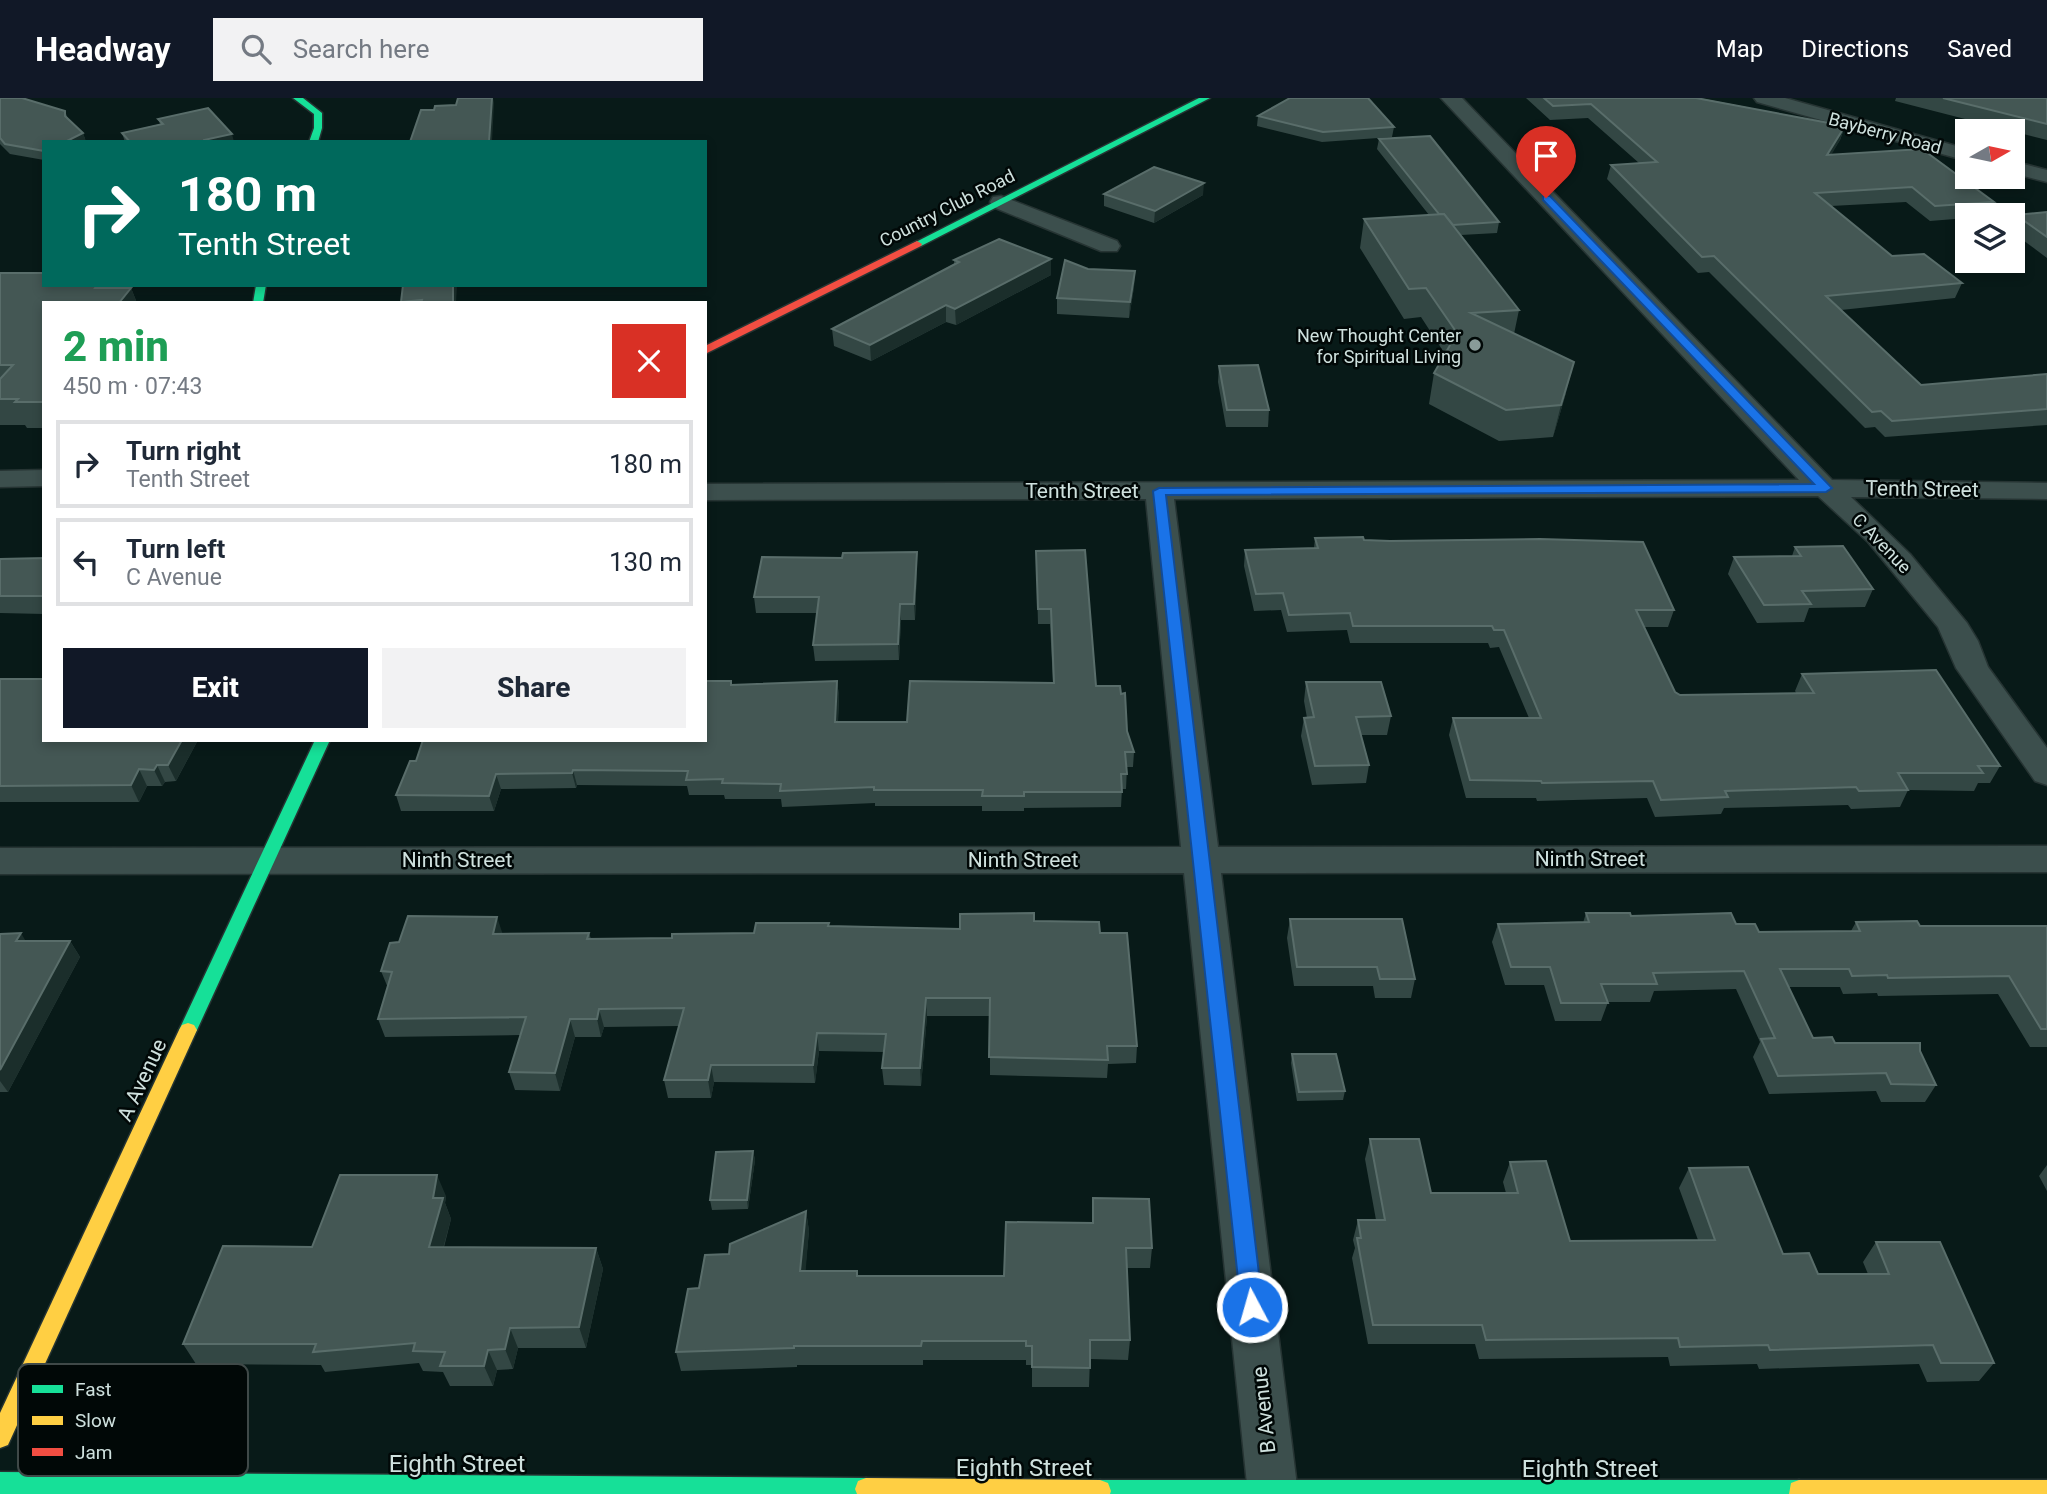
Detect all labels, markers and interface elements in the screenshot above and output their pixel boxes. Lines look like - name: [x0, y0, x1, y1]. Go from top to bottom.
- search box: [213, 18, 703, 81]
- text: Headway: [35, 30, 171, 69]
- icon: search: [237, 30, 275, 68]
- text: Search here: [293, 34, 429, 64]
- text: Map: [1716, 35, 1763, 63]
- text: Directions: [1801, 35, 1909, 63]
- text: Saved: [1947, 35, 2012, 63]
- street label: Bayberry Road: [1826, 108, 1944, 158]
- north arrow: [1955, 119, 2025, 189]
- map controls: [1955, 119, 2025, 273]
- pin: [1516, 126, 1576, 198]
- icon: arrive: [1527, 137, 1565, 175]
- street label: Country Club Road: [876, 165, 1018, 251]
- text: 180 m: [178, 166, 317, 223]
- icon: right: [63, 168, 154, 259]
- button: layers: [1955, 203, 2025, 273]
- text: Tenth Street: [178, 225, 351, 263]
- text: 2 min: [63, 322, 169, 371]
- button: close: [612, 324, 686, 398]
- place label: New Thought Center for Spiritual Living: [1297, 325, 1461, 367]
- marker: New Thought Center for Spiritual Living: [1467, 337, 1483, 353]
- text: 450 m · 07:43: [63, 373, 202, 400]
- text: Turn right: [126, 436, 241, 466]
- icon: right: [67, 445, 105, 483]
- text: 180 m: [609, 449, 682, 479]
- text: Tenth Street: [126, 466, 250, 493]
- street label: Tenth Street: [1865, 476, 1979, 502]
- street label: Tenth Street: [1025, 479, 1139, 503]
- street label: C Avenue: [1848, 509, 1916, 577]
- text: Turn left: [126, 534, 225, 564]
- icon: left: [67, 543, 105, 581]
- text: 130 m: [609, 547, 682, 577]
- text: C Avenue: [126, 564, 222, 591]
- button: Exit: [63, 648, 368, 728]
- button: Share: [382, 648, 686, 728]
- street label: Ninth Street: [1535, 847, 1645, 871]
- street label: Ninth Street: [402, 848, 512, 872]
- street label: Ninth Street: [968, 848, 1078, 872]
- street label: A Avenue: [113, 1035, 171, 1125]
- position arrow: [1215, 1270, 1289, 1344]
- legend: [18, 1364, 248, 1476]
- street label: B Avenue: [1248, 1365, 1280, 1455]
- text: Fast: [75, 1378, 112, 1401]
- text: Slow: [75, 1409, 116, 1432]
- text: Jam: [75, 1441, 112, 1464]
- street label: Eighth Street: [389, 1450, 525, 1478]
- street label: Eighth Street: [956, 1454, 1092, 1482]
- street label: Eighth Street: [1522, 1455, 1658, 1483]

